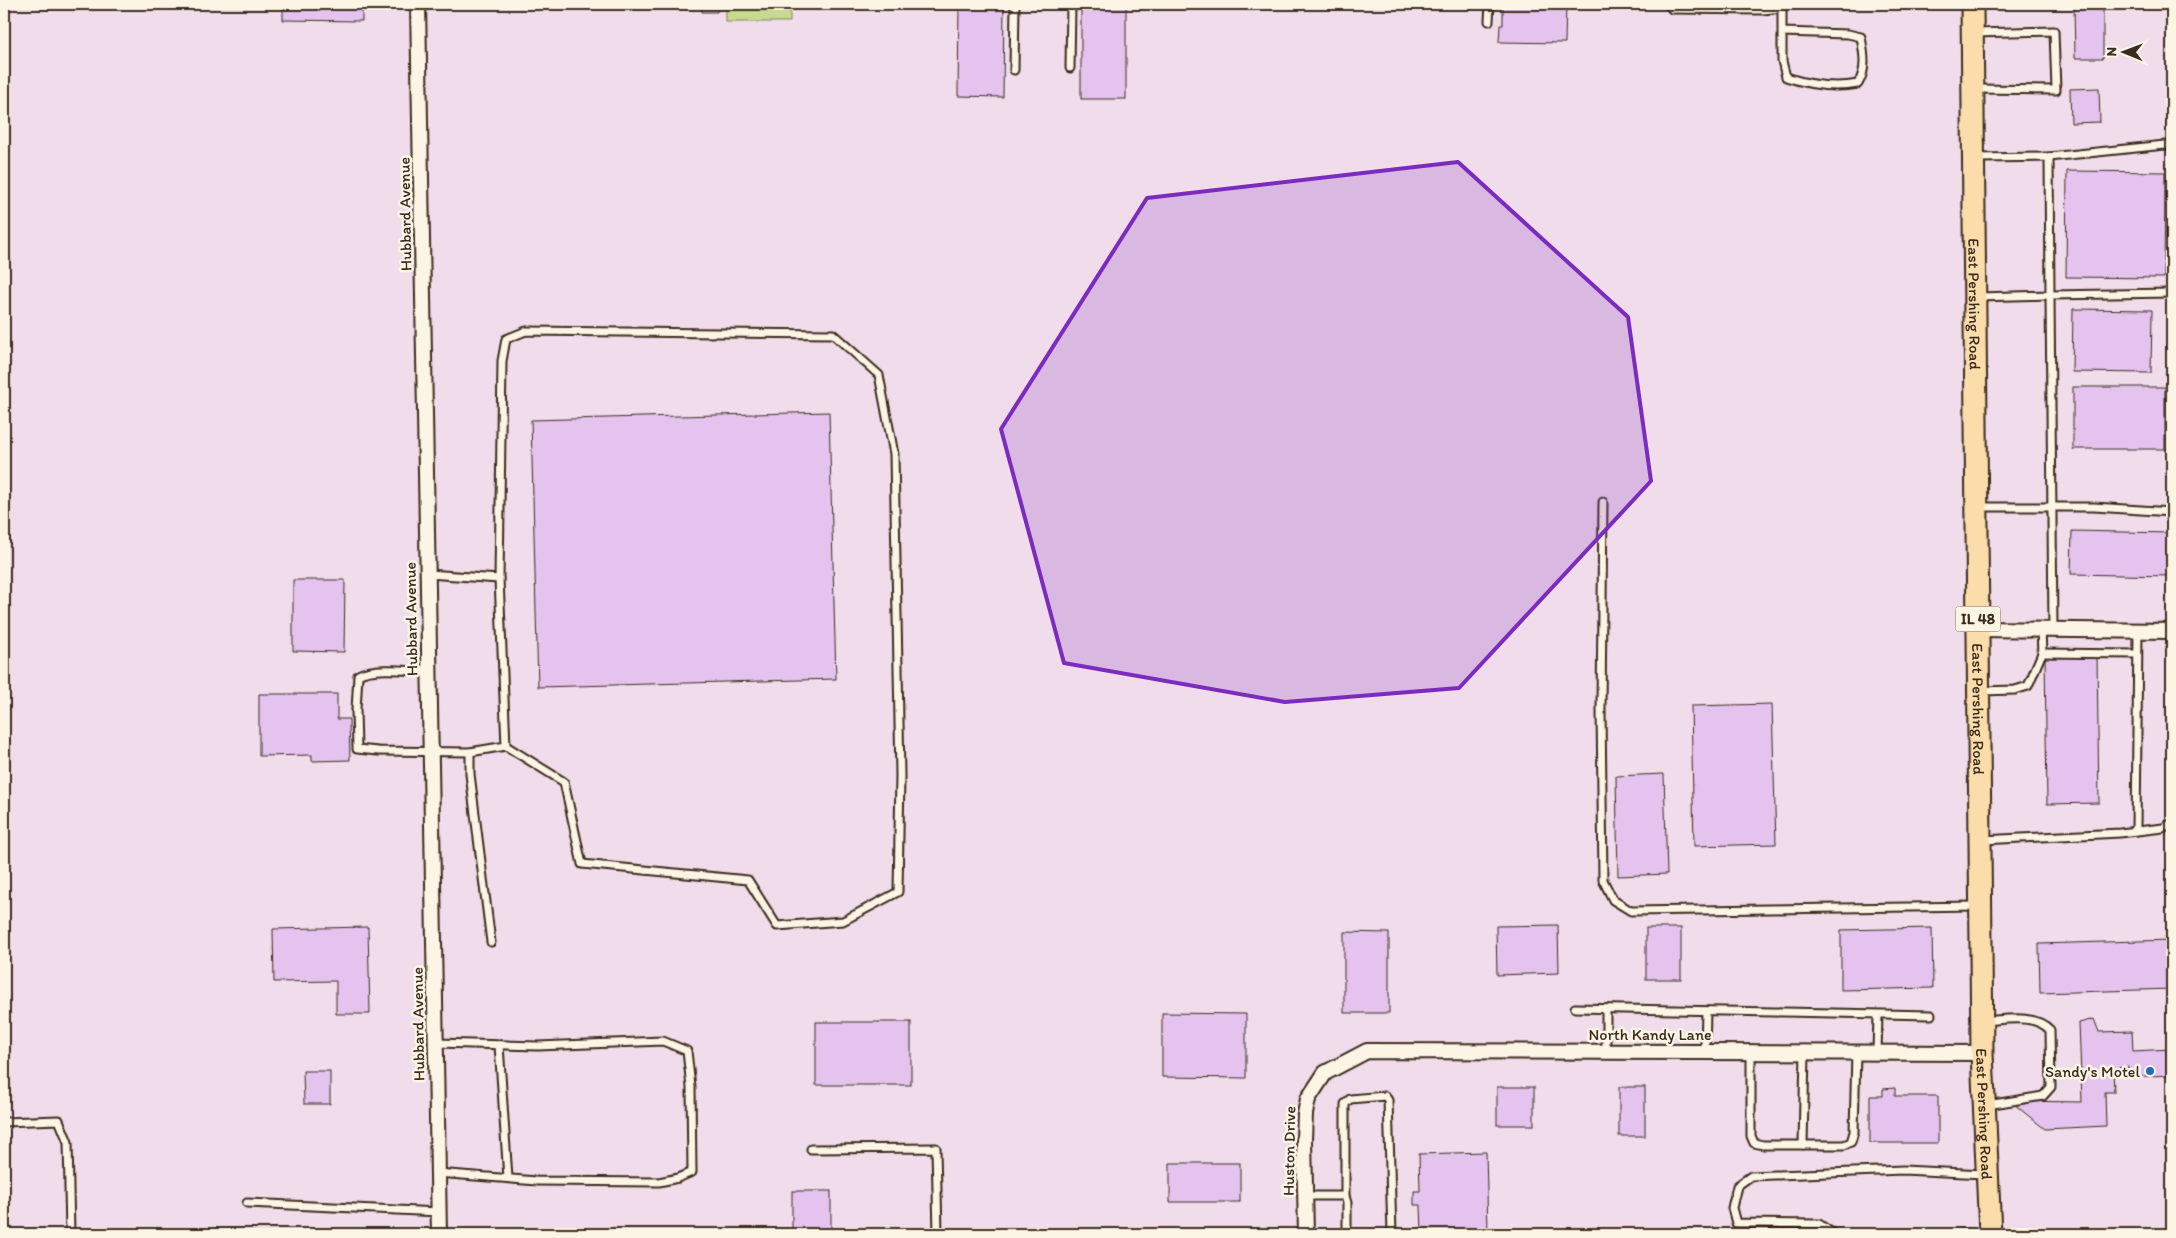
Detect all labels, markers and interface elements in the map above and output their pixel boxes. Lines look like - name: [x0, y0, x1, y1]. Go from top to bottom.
- north arrow: [2098, 28, 2148, 78]
- text: N: [2103, 47, 2120, 57]
- street label: Hubbard Avenue: [395, 157, 415, 271]
- street label: East Pershing Road: [1965, 238, 1985, 370]
- street label: Hubbard Avenue: [401, 562, 421, 676]
- road number: IL 48: [1956, 606, 2000, 632]
- street label: East Pershing Road: [1969, 643, 1989, 775]
- street label: Hubbard Avenue: [408, 967, 428, 1081]
- street label: North Kandy Lane: [1588, 1025, 1712, 1044]
- street label: East Pershing Road: [1972, 1048, 1997, 1180]
- place label: Sandy's Motel: [2045, 1062, 2140, 1081]
- marker: Sandy's Motel: [2144, 1065, 2156, 1077]
- street label: Huston Drive: [1279, 1106, 1299, 1196]

